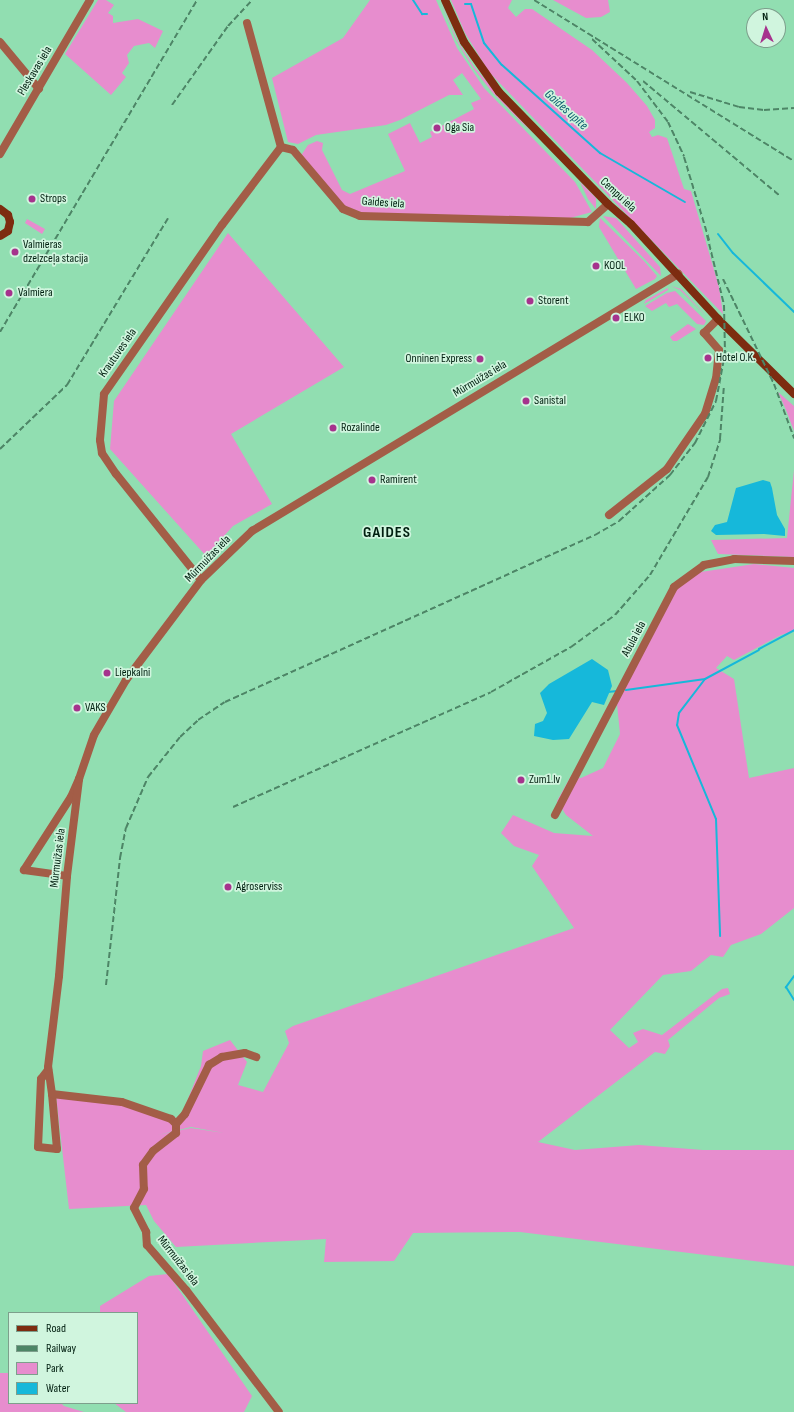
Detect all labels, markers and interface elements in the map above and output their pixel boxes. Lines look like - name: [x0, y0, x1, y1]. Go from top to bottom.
- north arrow: [746, 8, 786, 48]
- text: N: [762, 10, 769, 23]
- street label: Pleskavas iela: [15, 44, 55, 98]
- water label: Gaides upīte: [541, 87, 591, 133]
- place label: Oga Sia: [445, 121, 474, 135]
- marker: Oga Sia: [432, 123, 442, 133]
- street label: Cempu iela: [597, 175, 639, 215]
- place label: Strops: [40, 192, 66, 206]
- marker: Strops: [27, 194, 37, 204]
- street label: Gaides iela: [361, 194, 405, 212]
- place label: Valmieras dzelzceļa stacija: [23, 238, 88, 266]
- marker: Valmieras dzelzceļa stacija: [10, 247, 20, 257]
- place label: KOOL: [604, 259, 626, 273]
- marker: KOOL: [591, 261, 601, 271]
- place label: Valmiera: [18, 286, 53, 300]
- marker: Valmiera: [3, 287, 15, 299]
- place label: Storent: [538, 294, 569, 308]
- marker: Storent: [525, 296, 535, 306]
- place label: ELKO: [624, 311, 645, 325]
- marker: ELKO: [611, 313, 621, 323]
- street label: Krautuves iela: [96, 326, 140, 380]
- place label: Hotel O.K.: [716, 351, 755, 365]
- place label: Onninen Express: [406, 352, 472, 366]
- marker: Hotel O.K.: [703, 353, 713, 363]
- marker: Onninen Express: [475, 354, 485, 364]
- street label: Mūrmuižas iela: [451, 357, 509, 401]
- place label: Sanistal: [534, 394, 566, 408]
- marker: Sanistal: [521, 396, 531, 406]
- place label: Rozalinde: [341, 421, 380, 435]
- marker: Rozalinde: [328, 423, 338, 433]
- place label: Ramirent: [380, 473, 417, 487]
- marker: Ramirent: [367, 475, 377, 485]
- district label: GAIDES: [363, 523, 411, 543]
- street label: Mūrmuižas iela: [182, 533, 234, 585]
- street label: Abula iela: [619, 619, 649, 659]
- place label: Liepkalni: [115, 666, 150, 680]
- marker: Liepkalni: [102, 668, 112, 678]
- place label: VAKS: [85, 701, 106, 715]
- marker: VAKS: [72, 703, 82, 713]
- place label: Zum1.lv: [529, 773, 560, 787]
- marker: Zum1.lv: [516, 775, 526, 785]
- street label: Mūrmuižas iela: [47, 828, 69, 888]
- place label: Agroserviss: [236, 880, 282, 894]
- marker: Agroserviss: [223, 882, 233, 892]
- street label: Mūrmuižas iela: [154, 1233, 202, 1289]
- legend: [8, 1312, 138, 1404]
- text: Road: [46, 1321, 66, 1336]
- text: Railway: [46, 1341, 76, 1356]
- text: Park: [46, 1361, 64, 1376]
- text: Water: [46, 1381, 70, 1396]

